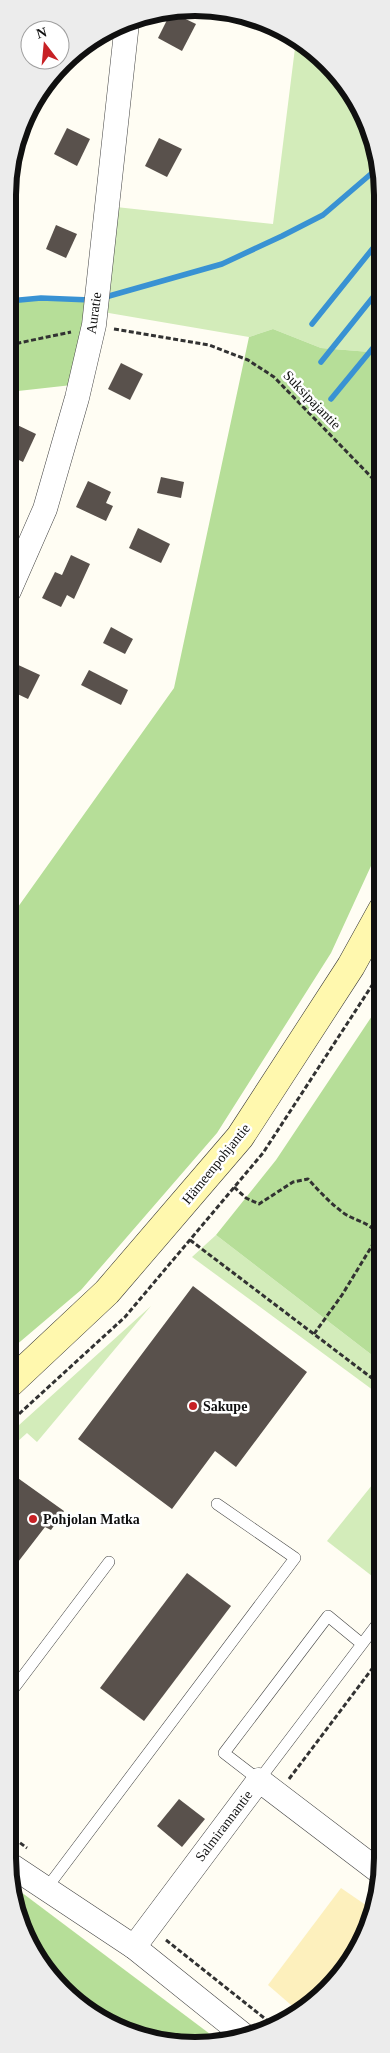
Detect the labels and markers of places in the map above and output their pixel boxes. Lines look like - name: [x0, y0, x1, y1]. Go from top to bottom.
- place label: Sakupe: [203, 1399, 247, 1414]
- marker: Sakupe: [187, 1400, 199, 1412]
- place label: Pohjolan Matka: [43, 1512, 140, 1527]
- marker: Pohjolan Matka: [27, 1513, 39, 1525]

